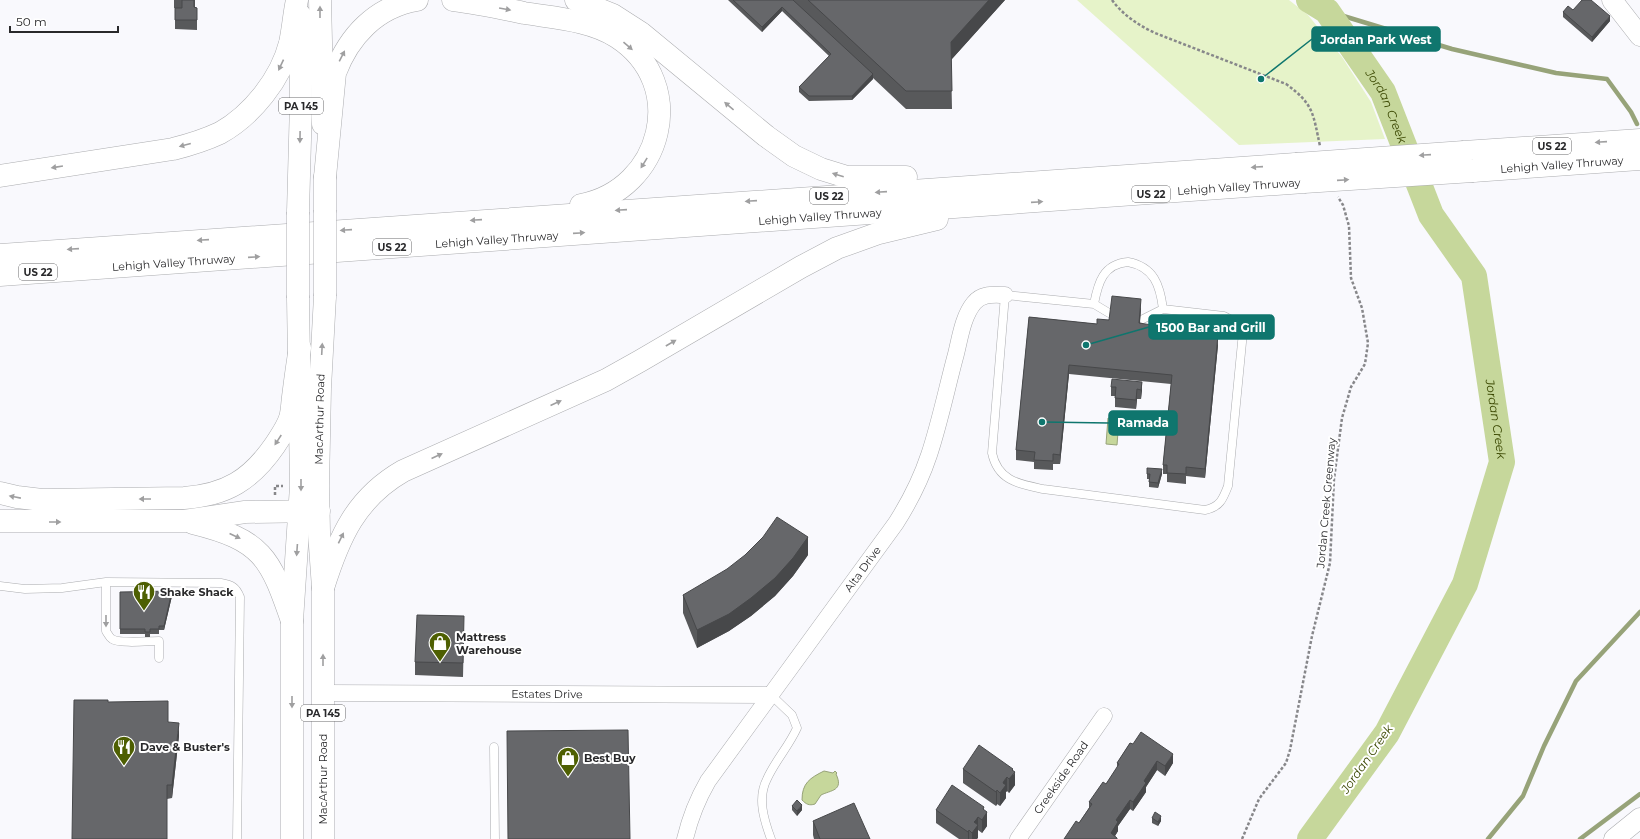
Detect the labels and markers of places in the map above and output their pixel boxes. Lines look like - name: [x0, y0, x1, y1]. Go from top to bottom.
- callout: Jordan Park West: [1312, 27, 1440, 51]
- callout: 1500 Bar and Grill: [1149, 315, 1274, 339]
- callout: Ramada: [1109, 411, 1177, 435]
- restaurant icon: Shake Shack: [131, 579, 157, 612]
- place label: Shake Shack: [160, 585, 234, 599]
- shop icon: Mattress Warehouse: [427, 630, 453, 663]
- place label: Mattress Warehouse: [456, 630, 522, 657]
- restaurant icon: Dave & Buster's: [111, 734, 137, 767]
- place label: Dave & Buster's: [140, 740, 230, 754]
- shop icon: Best Buy: [555, 745, 581, 778]
- place label: Best Buy: [584, 751, 636, 765]

